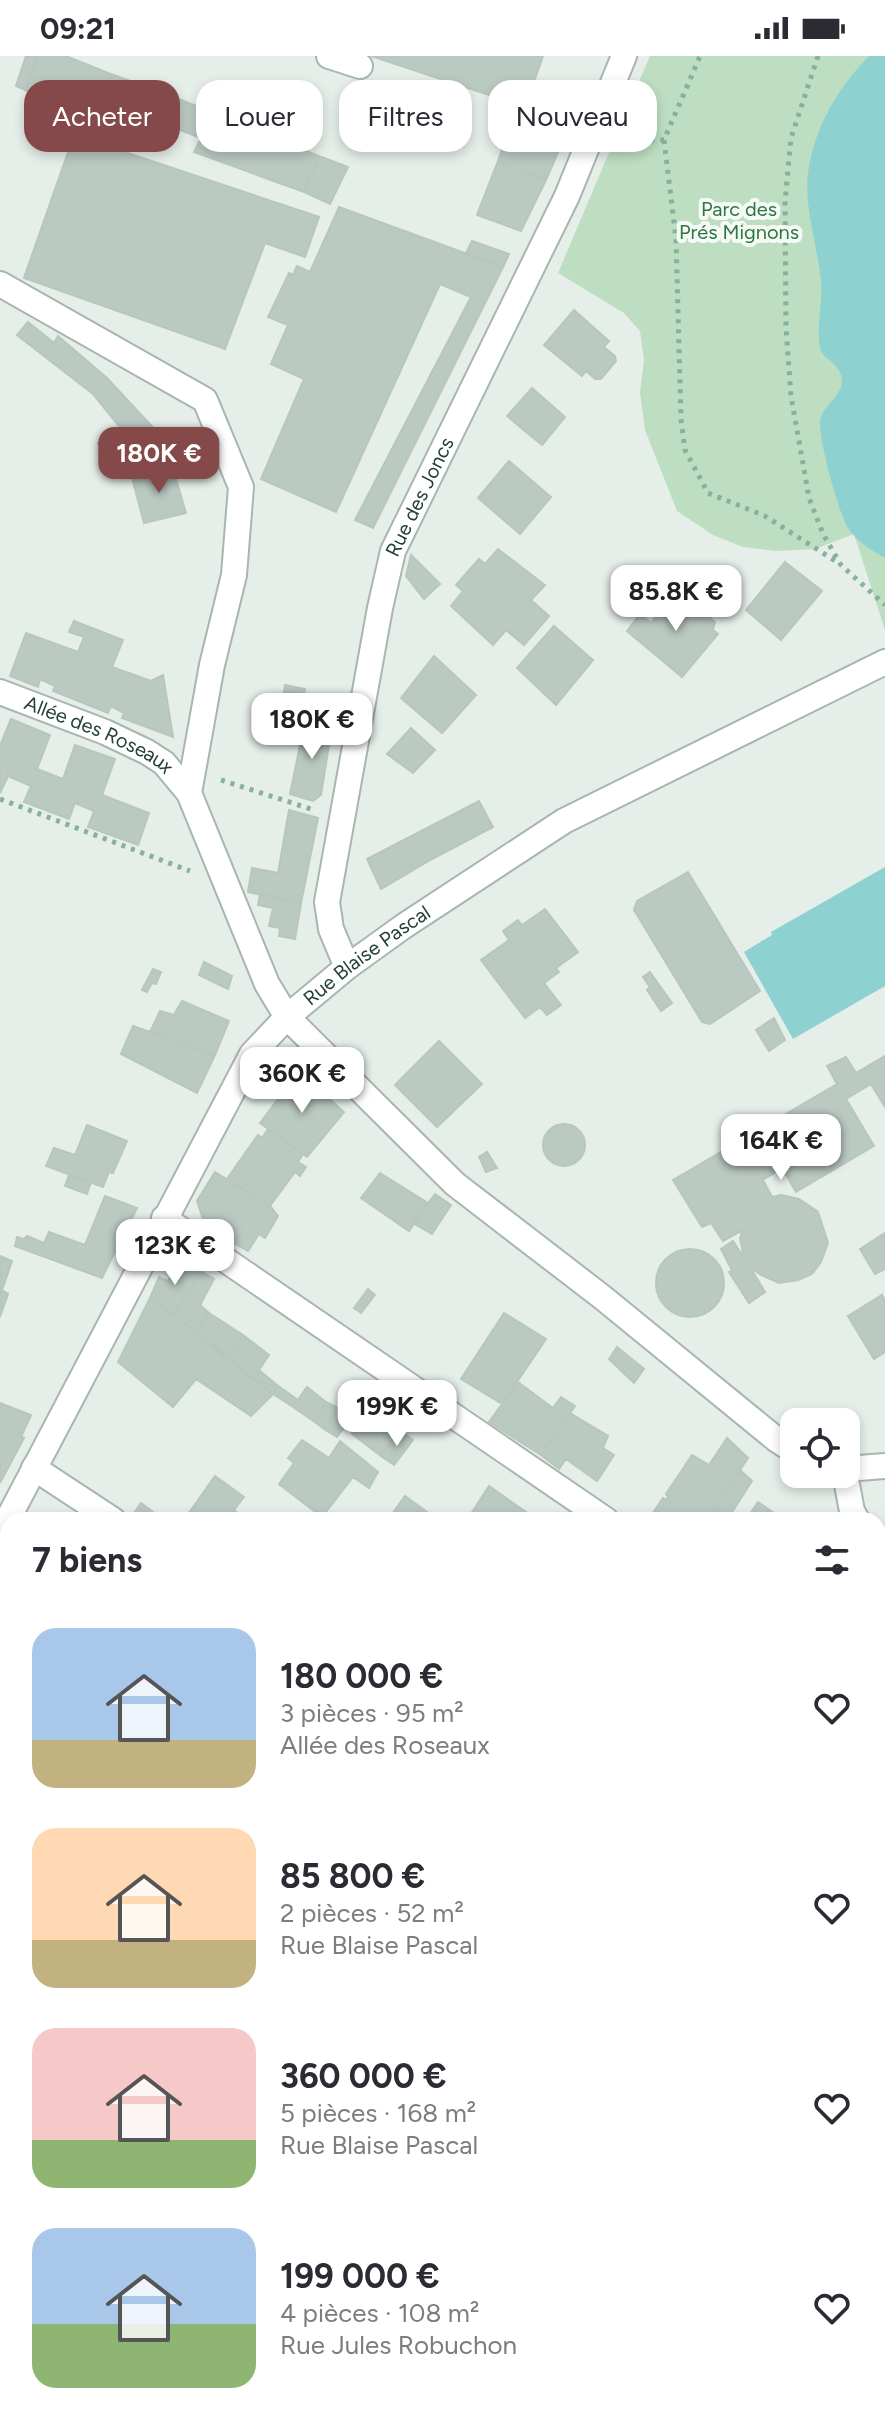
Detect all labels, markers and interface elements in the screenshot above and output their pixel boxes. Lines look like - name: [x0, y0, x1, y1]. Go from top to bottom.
- text: 09:21: [40, 10, 116, 47]
- chip: Acheter: [24, 80, 180, 152]
- chip: Louer: [196, 80, 323, 152]
- chip: Filtres: [339, 80, 472, 152]
- chip: Nouveau: [488, 80, 657, 152]
- park label: Parc des Prés Mignons: [679, 197, 799, 244]
- pin: 180K €: [94, 427, 224, 495]
- street label: Rue des Joncs: [380, 433, 459, 560]
- text: 180K €: [116, 437, 202, 469]
- pin: 85.8K €: [602, 565, 750, 633]
- text: 85.8K €: [629, 575, 723, 607]
- street label: Allée des Roseaux: [21, 691, 180, 778]
- pin: 180K €: [247, 693, 377, 761]
- text: 180K €: [269, 703, 355, 735]
- street label: Rue Blaise Pascal: [298, 900, 435, 1010]
- pin: 360K €: [237, 1047, 367, 1115]
- text: 360K €: [258, 1057, 346, 1089]
- pin: 164K €: [716, 1114, 846, 1182]
- text: 164K €: [739, 1124, 823, 1156]
- pin: 123K €: [110, 1219, 240, 1287]
- text: 123K €: [134, 1229, 216, 1261]
- pin: 199K €: [332, 1380, 462, 1448]
- text: 199K €: [356, 1390, 438, 1422]
- map controls: [780, 1408, 860, 1488]
- button: locate: [780, 1408, 860, 1488]
- icon: filters: [810, 1538, 854, 1582]
- text: 7 biens: [32, 1540, 142, 1581]
- text: 180 000 €: [280, 1656, 443, 1697]
- icon: home: [96, 1660, 192, 1756]
- icon: heart: [810, 1686, 854, 1730]
- text: 3 pièces · 95 m²: [280, 1697, 464, 1729]
- text: Allée des Roseaux: [280, 1729, 490, 1761]
- text: 85 800 €: [280, 1856, 425, 1897]
- icon: home: [96, 1860, 192, 1956]
- icon: heart: [810, 1886, 854, 1930]
- text: 2 pièces · 52 m²: [280, 1897, 464, 1929]
- text: Rue Blaise Pascal: [280, 1929, 478, 1961]
- text: 360 000 €: [280, 2056, 447, 2097]
- icon: home: [96, 2060, 192, 2156]
- icon: heart: [810, 2086, 854, 2130]
- text: 5 pièces · 168 m²: [280, 2097, 476, 2129]
- text: Rue Blaise Pascal: [280, 2129, 478, 2161]
- text: 199 000 €: [280, 2256, 440, 2297]
- icon: home: [96, 2260, 192, 2356]
- icon: heart: [810, 2286, 854, 2330]
- text: 4 pièces · 108 m²: [280, 2297, 479, 2329]
- text: Rue Jules Robuchon: [280, 2329, 517, 2361]

